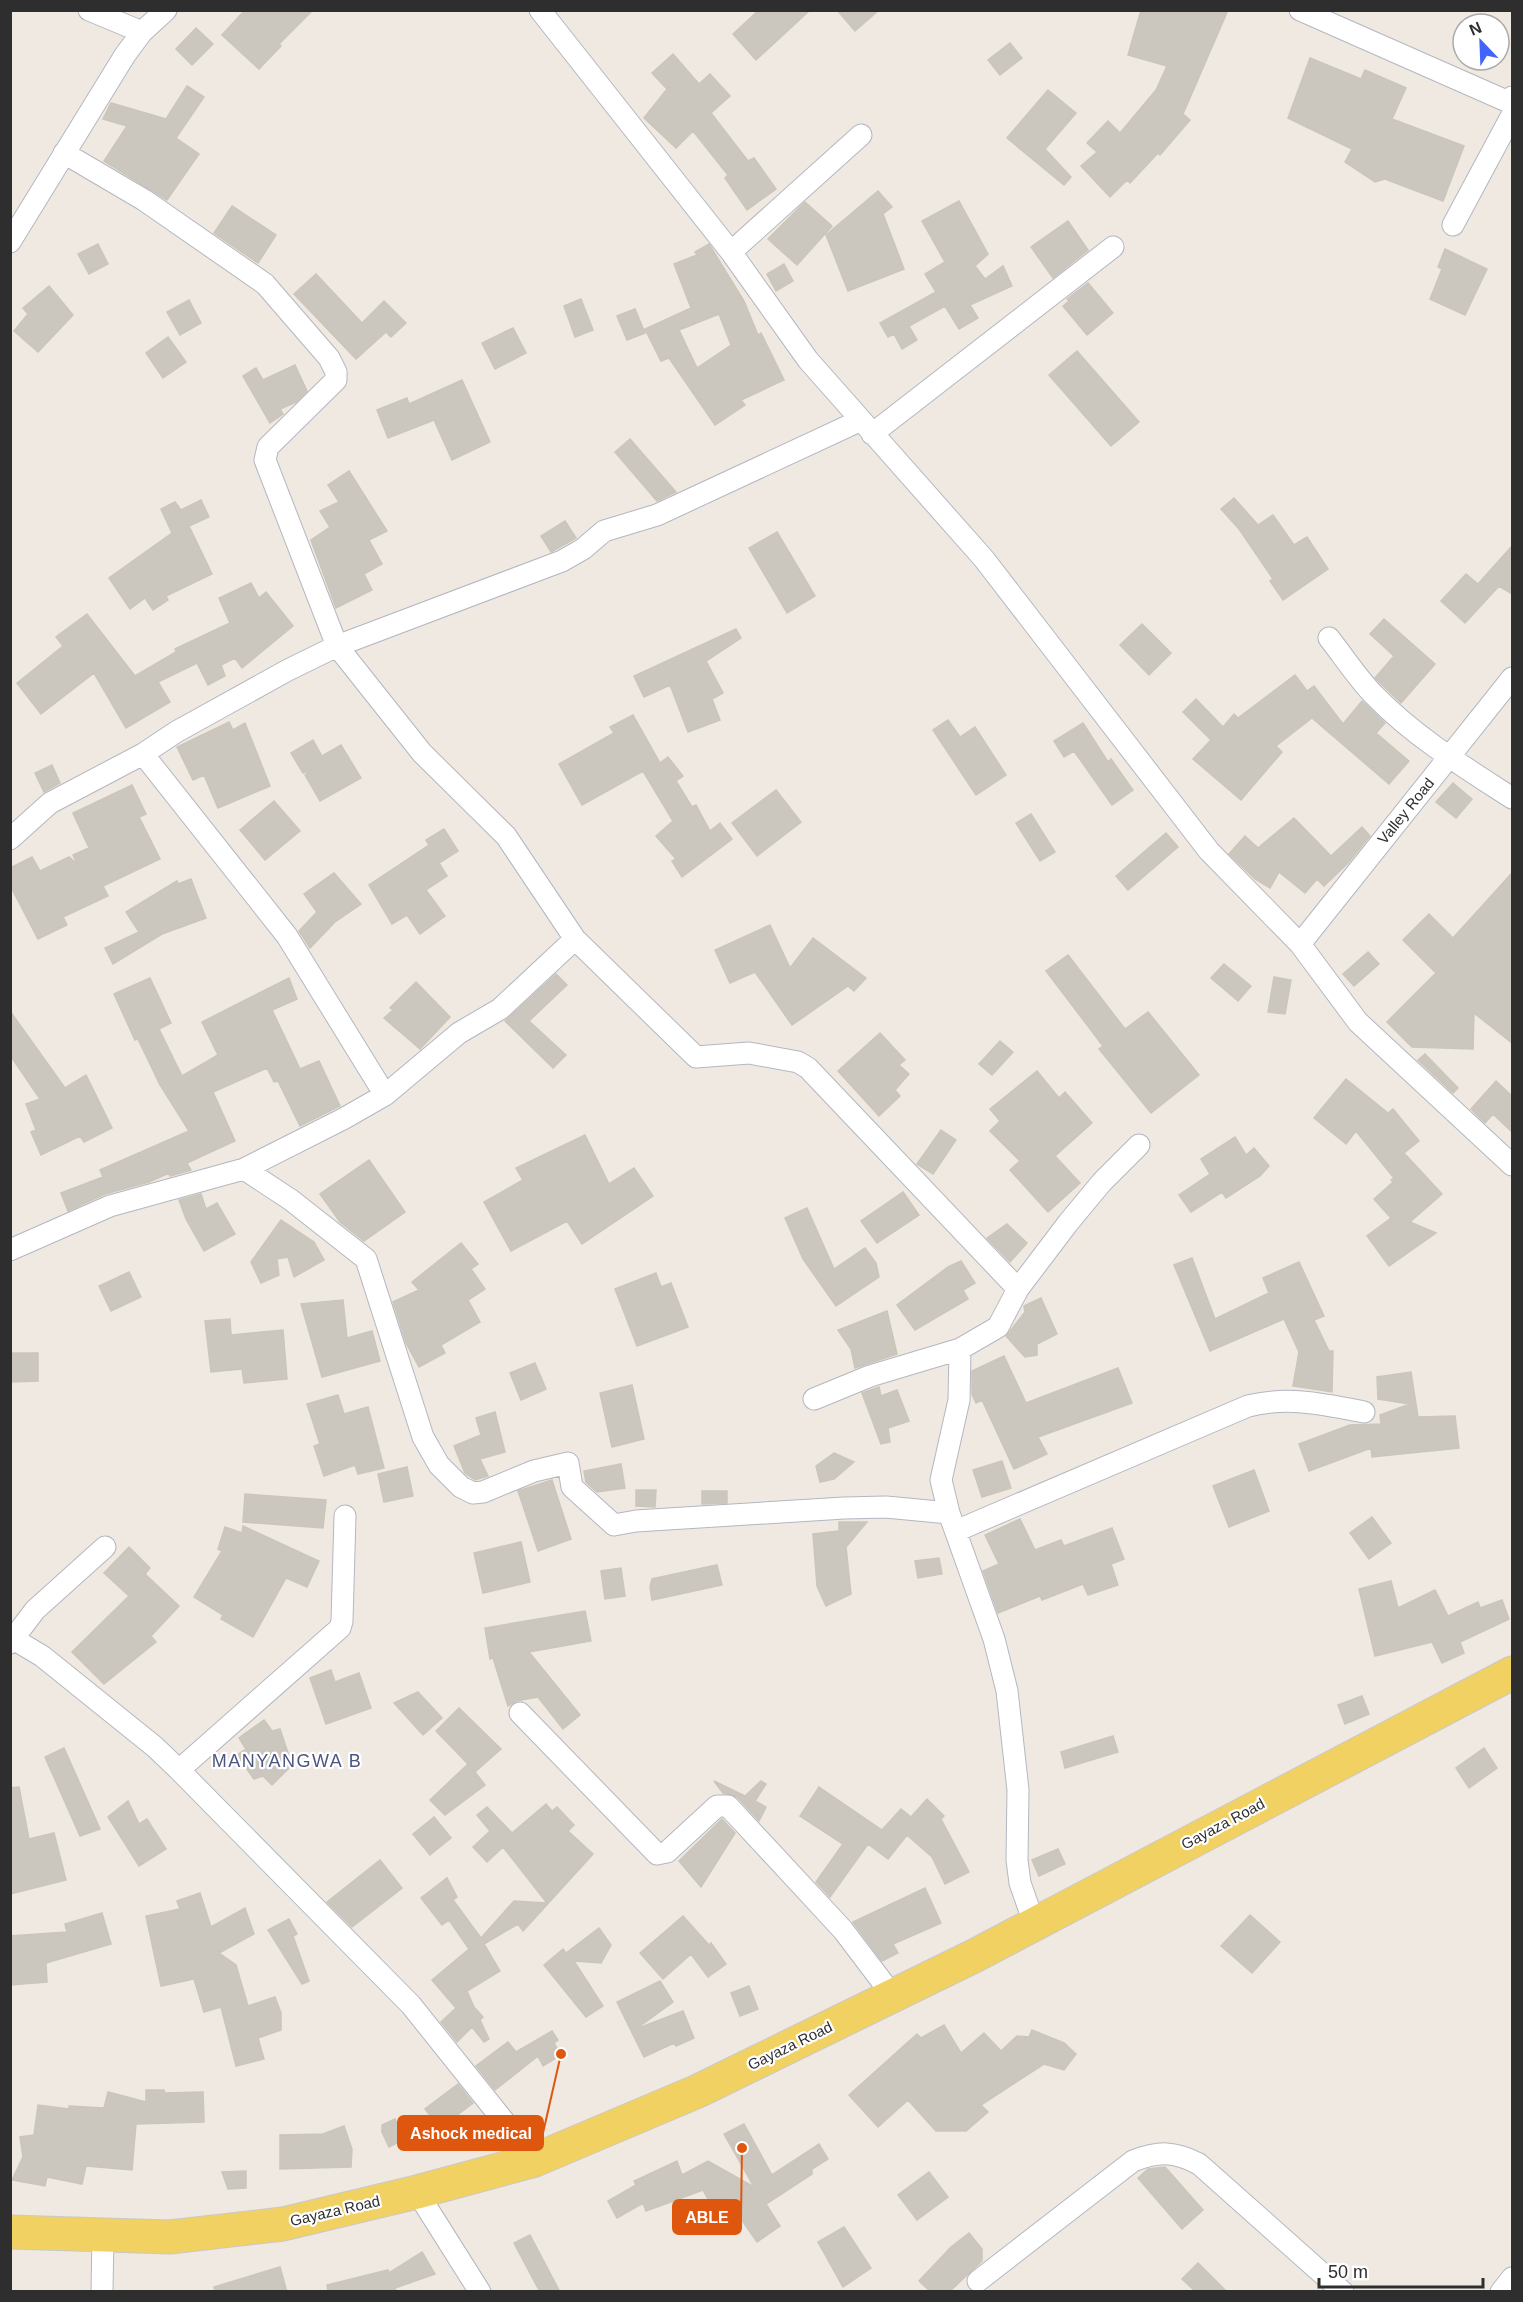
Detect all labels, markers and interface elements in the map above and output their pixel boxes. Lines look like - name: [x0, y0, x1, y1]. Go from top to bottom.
- north arrow: [1451, 12, 1511, 72]
- text: N: [1467, 19, 1484, 39]
- street label: Valley Road: [1374, 774, 1437, 847]
- district label: MANYANGWA B: [212, 1751, 362, 1771]
- street label: Gayaza Road: [1178, 1795, 1267, 1853]
- street label: Gayaza Road: [745, 2018, 835, 2073]
- callout: Ashock medical: [398, 2116, 543, 2150]
- text: Ashock medical: [410, 2125, 532, 2142]
- street label: Gayaza Road: [288, 2192, 381, 2229]
- callout: ABLE: [673, 2200, 741, 2234]
- text: ABLE: [685, 2209, 729, 2226]
- scale bar: [1319, 2251, 1482, 2289]
- text: 50 m: [1328, 2262, 1368, 2282]

